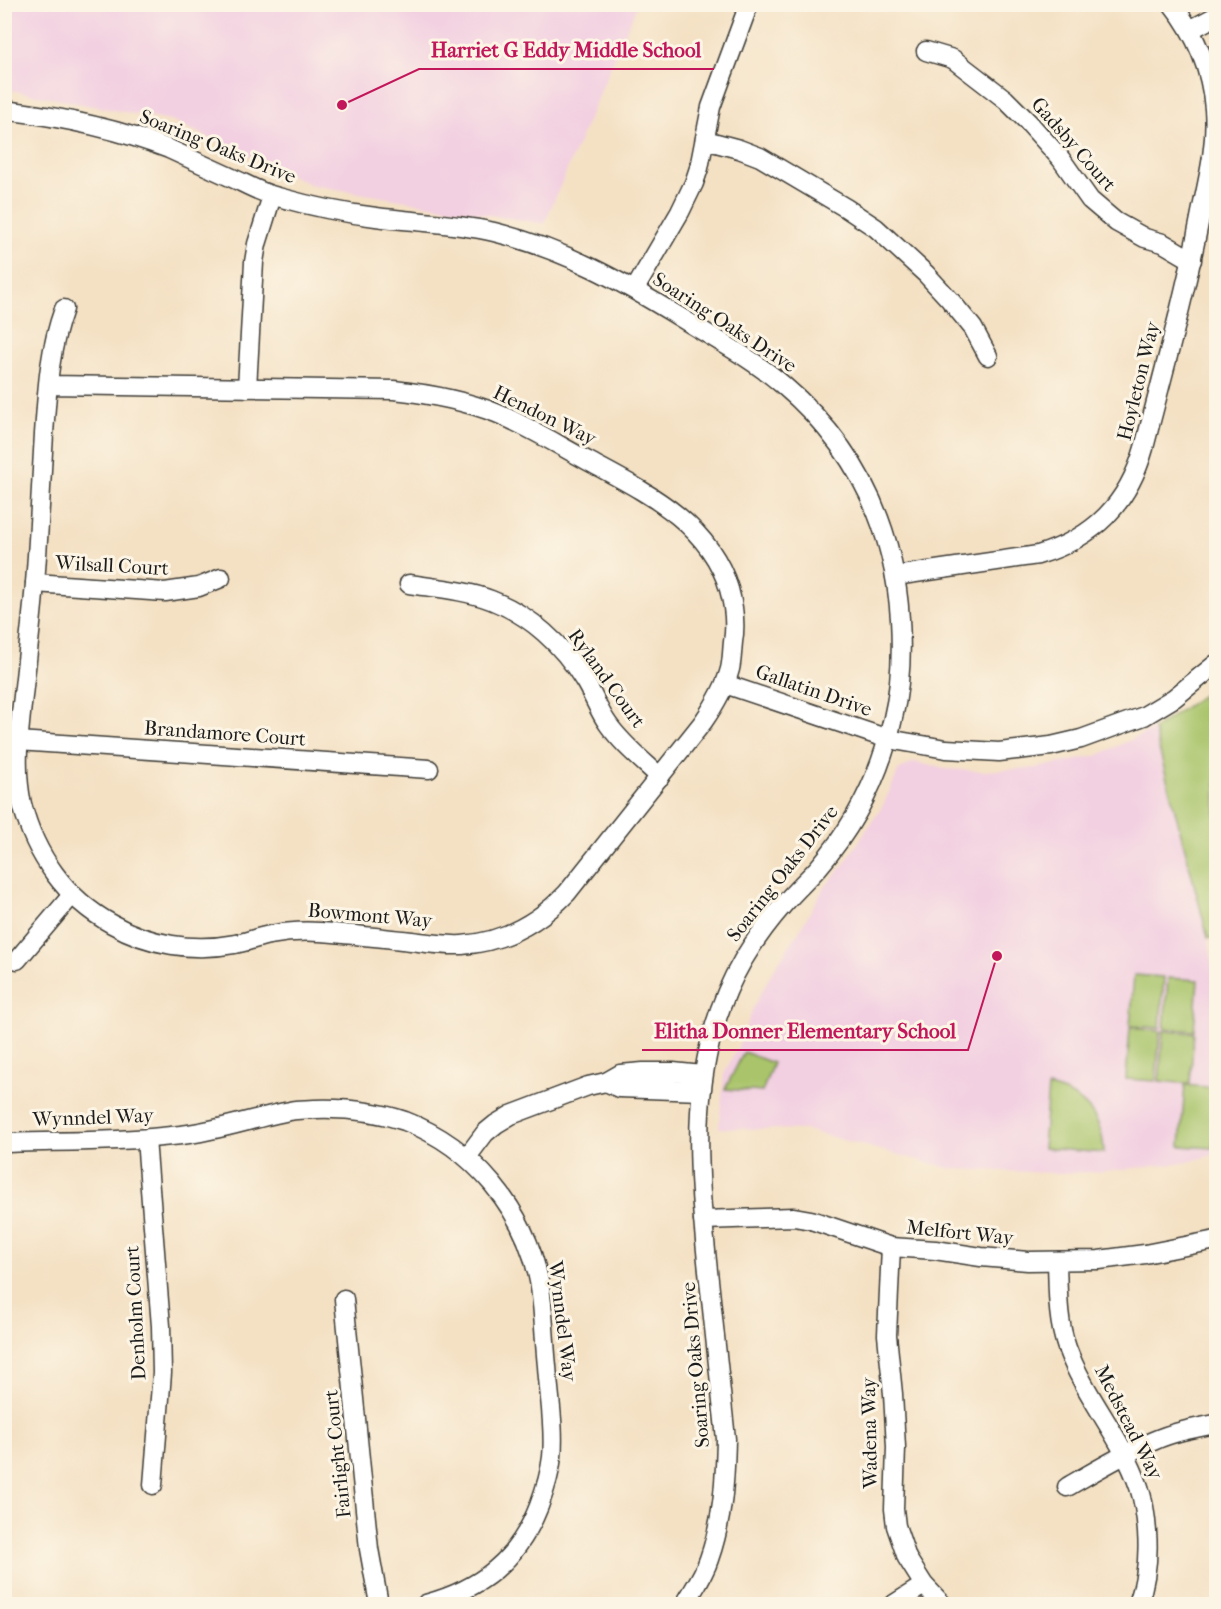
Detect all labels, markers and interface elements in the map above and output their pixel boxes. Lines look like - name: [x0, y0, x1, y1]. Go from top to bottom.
- callout: Harriet G Eddy Middle School: [419, 30, 714, 69]
- text: Harriet G Eddy Middle School: [431, 38, 701, 62]
- street label: Gadsby Court: [1027, 93, 1121, 196]
- street label: Soaring Oaks Drive: [136, 105, 299, 188]
- street label: Soaring Oaks Drive: [649, 267, 801, 377]
- street label: Hoyleton Way: [1113, 318, 1165, 443]
- street label: Hendon Way: [490, 381, 601, 451]
- street label: Wilsall Court: [54, 551, 169, 580]
- street label: Ryland Court: [563, 624, 650, 732]
- street label: Gallatin Drive: [753, 660, 875, 721]
- street label: Brandamore Court: [143, 716, 307, 751]
- street label: Soaring Oaks Drive: [722, 801, 843, 946]
- street label: Bowmont Way: [307, 899, 435, 933]
- callout: Elitha Donner Elementary School: [642, 1011, 968, 1050]
- text: Elitha Donner Elementary School: [654, 1019, 956, 1043]
- street label: Wynndel Way: [31, 1104, 155, 1131]
- street label: Melfort Way: [905, 1215, 1016, 1250]
- street label: Denholm Court: [120, 1245, 151, 1381]
- street label: Wynndel Way: [544, 1259, 581, 1384]
- street label: Soaring Oaks Drive: [677, 1281, 714, 1449]
- street label: Medstead Way: [1090, 1361, 1168, 1485]
- street label: Wadena Way: [857, 1376, 882, 1490]
- street label: Fairlight Court: [319, 1389, 356, 1519]

